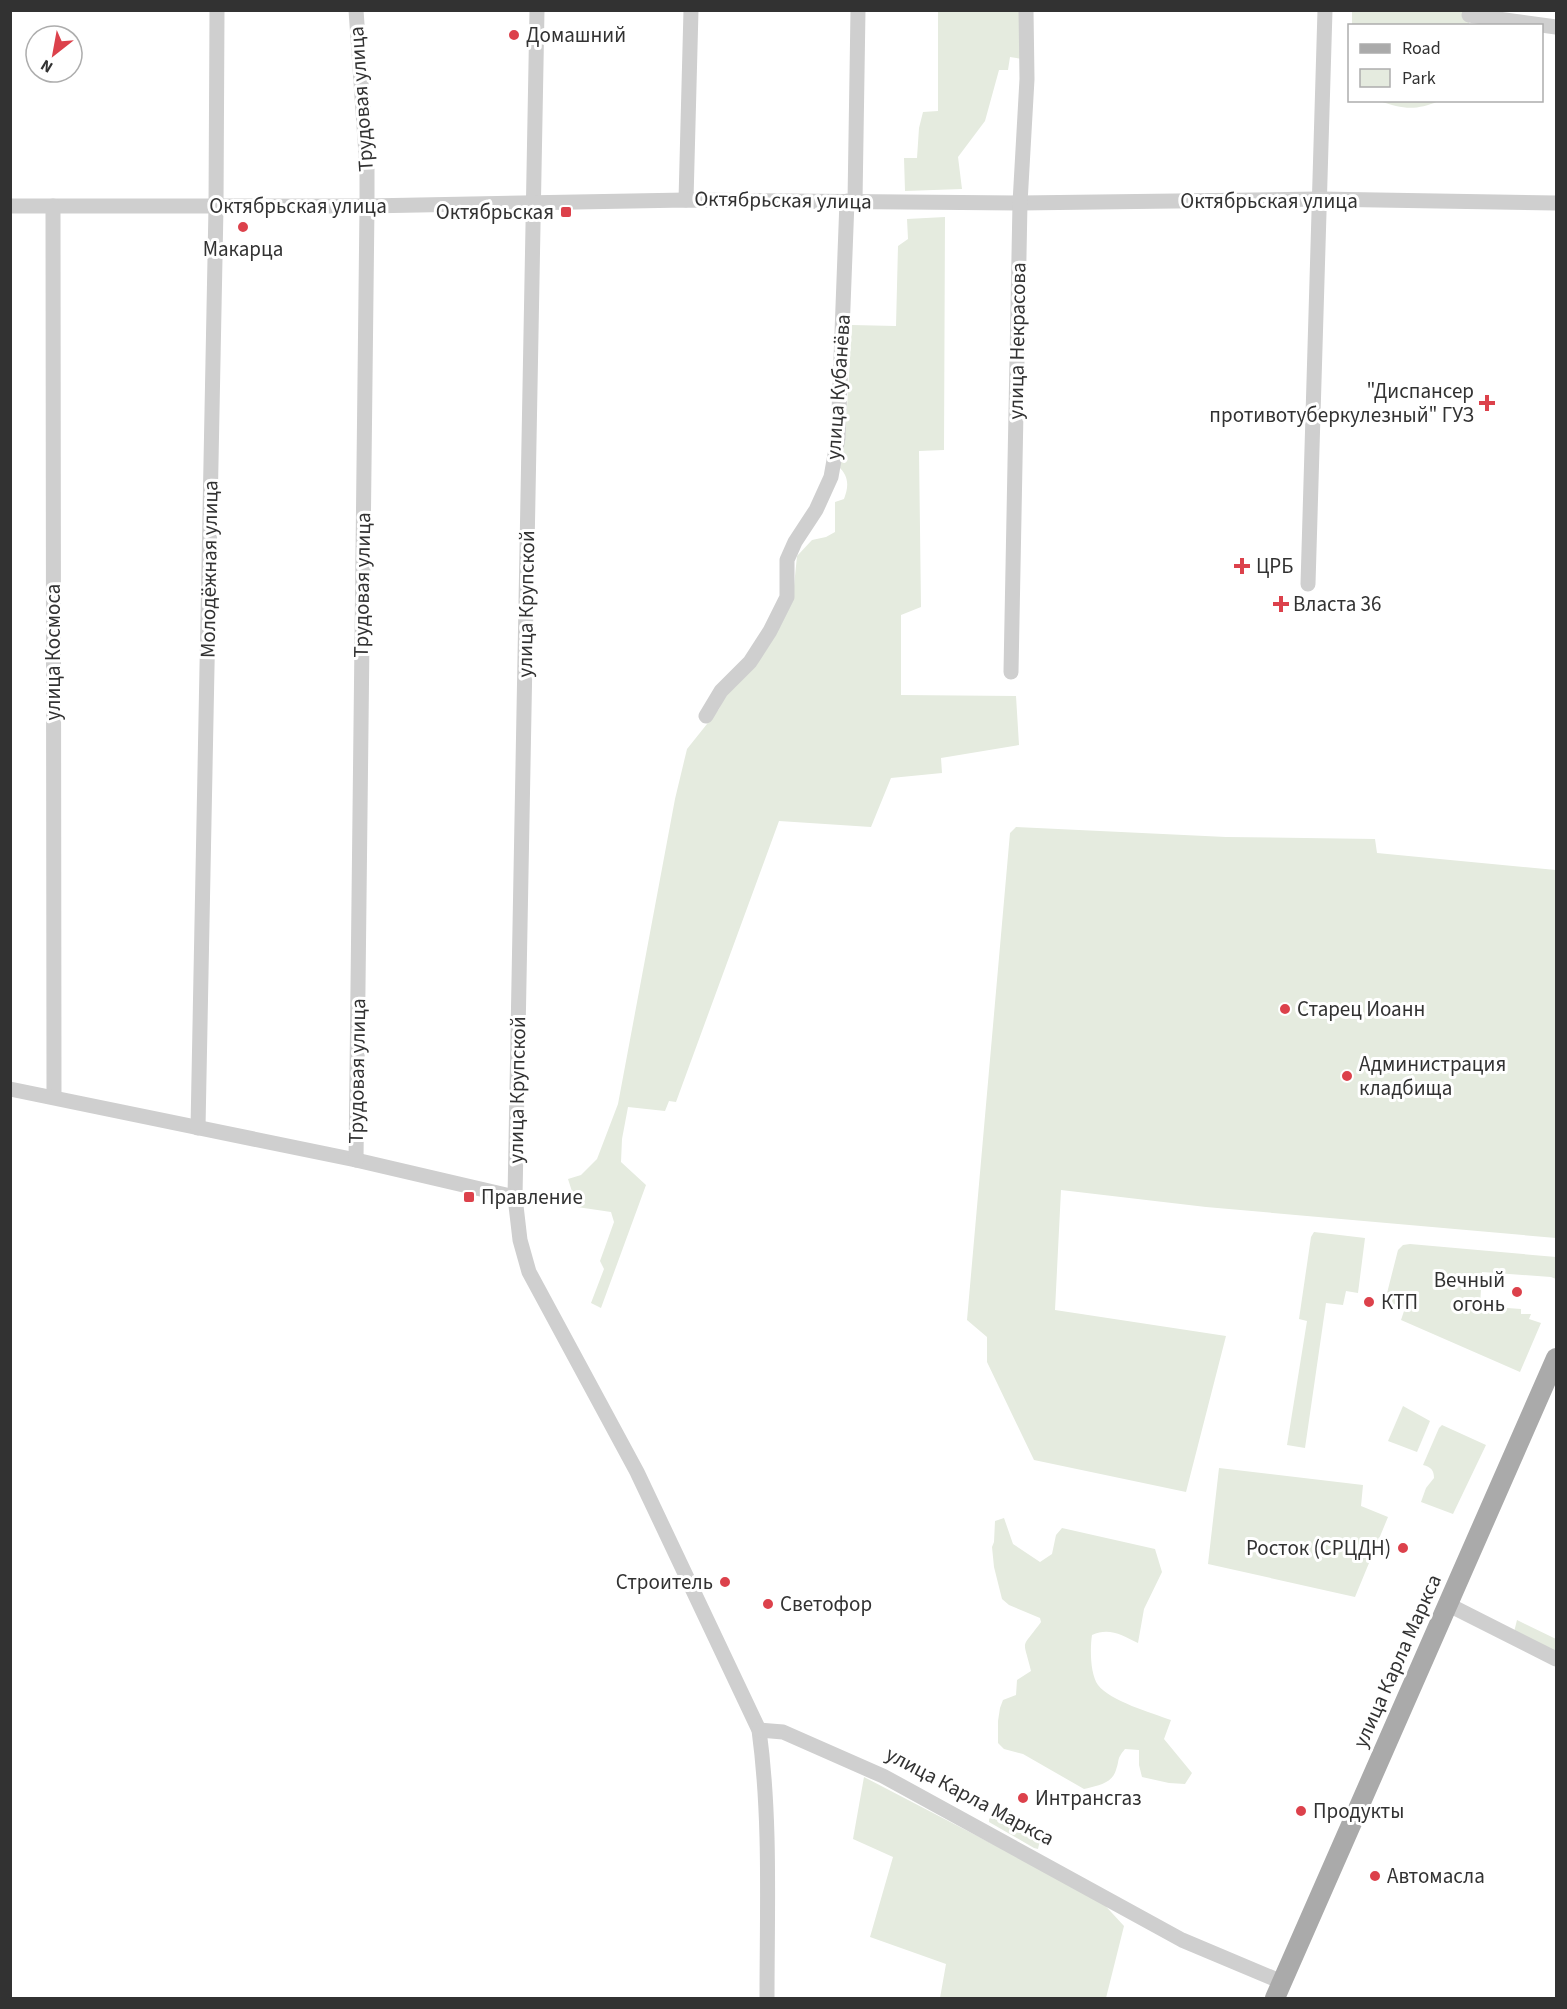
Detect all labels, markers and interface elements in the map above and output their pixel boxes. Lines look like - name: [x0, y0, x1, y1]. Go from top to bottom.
- place label: Домашний: [526, 20, 626, 50]
- north arrow: [24, 24, 84, 84]
- legend: [1348, 24, 1543, 102]
- street label: Трудовая улица: [341, 25, 381, 173]
- marker: Домашний: [507, 28, 521, 42]
- text: Road: [1402, 36, 1441, 61]
- text: N: [37, 54, 57, 78]
- text: Park: [1402, 66, 1436, 91]
- street label: Октябрьская улица: [694, 183, 872, 217]
- street label: Октябрьская улица: [1180, 186, 1358, 216]
- street label: Октябрьская улица: [209, 191, 387, 221]
- place label: Октябрьская: [436, 197, 554, 227]
- marker: Октябрьская: [559, 205, 573, 219]
- marker: Макарца: [236, 220, 250, 234]
- place label: Макарца: [203, 234, 283, 264]
- street label: улица Некрасова: [1001, 262, 1033, 420]
- street label: улица Кубанёва: [818, 313, 858, 461]
- place label: "Диспансер противотуберкулезный" ГУЗ: [1209, 376, 1474, 430]
- marker: "Диспансер противотуберкулезный" ГУЗ: [1478, 394, 1496, 412]
- street label: Молодёжная улица: [192, 480, 226, 658]
- street label: Трудовая улица: [346, 512, 378, 658]
- street label: улица Крупской: [510, 530, 542, 678]
- place label: ЦРБ: [1256, 551, 1293, 581]
- marker: ЦРБ: [1233, 557, 1251, 575]
- street label: улица Космоса: [38, 584, 68, 720]
- place label: Власта 36: [1293, 589, 1381, 619]
- marker: Власта 36: [1274, 597, 1288, 611]
- place label: Старец Иоанн: [1297, 994, 1425, 1024]
- street label: Трудовая улица: [341, 998, 373, 1144]
- marker: Старец Иоанн: [1278, 1002, 1292, 1016]
- street label: улица Крупской: [501, 1016, 533, 1164]
- place label: Администрация кладбища: [1359, 1049, 1506, 1103]
- marker: Администрация кладбища: [1340, 1069, 1354, 1083]
- place label: Правление: [481, 1182, 583, 1212]
- marker: Правление: [462, 1190, 476, 1204]
- place label: Вечный огонь: [1434, 1265, 1505, 1319]
- marker: Вечный огонь: [1510, 1285, 1524, 1299]
- place label: КТП: [1381, 1287, 1418, 1317]
- marker: КТП: [1362, 1295, 1376, 1309]
- place label: Росток (СРЦДН): [1246, 1533, 1391, 1563]
- marker: Росток (СРЦДН): [1396, 1541, 1410, 1555]
- place label: Строитель: [616, 1567, 713, 1597]
- street label: улица Карла Маркса: [1345, 1569, 1449, 1753]
- marker: Строитель: [718, 1575, 732, 1589]
- place label: Светофор: [780, 1589, 872, 1619]
- marker: Светофор: [761, 1597, 775, 1611]
- street label: улица Карла Маркса: [880, 1739, 1060, 1853]
- place label: Интрансгаз: [1035, 1783, 1142, 1813]
- marker: Интрансгаз: [1016, 1791, 1030, 1805]
- place label: Продукты: [1313, 1796, 1404, 1826]
- marker: Продукты: [1294, 1804, 1308, 1818]
- place label: Автомасла: [1387, 1861, 1485, 1891]
- marker: Автомасла: [1368, 1869, 1382, 1883]

